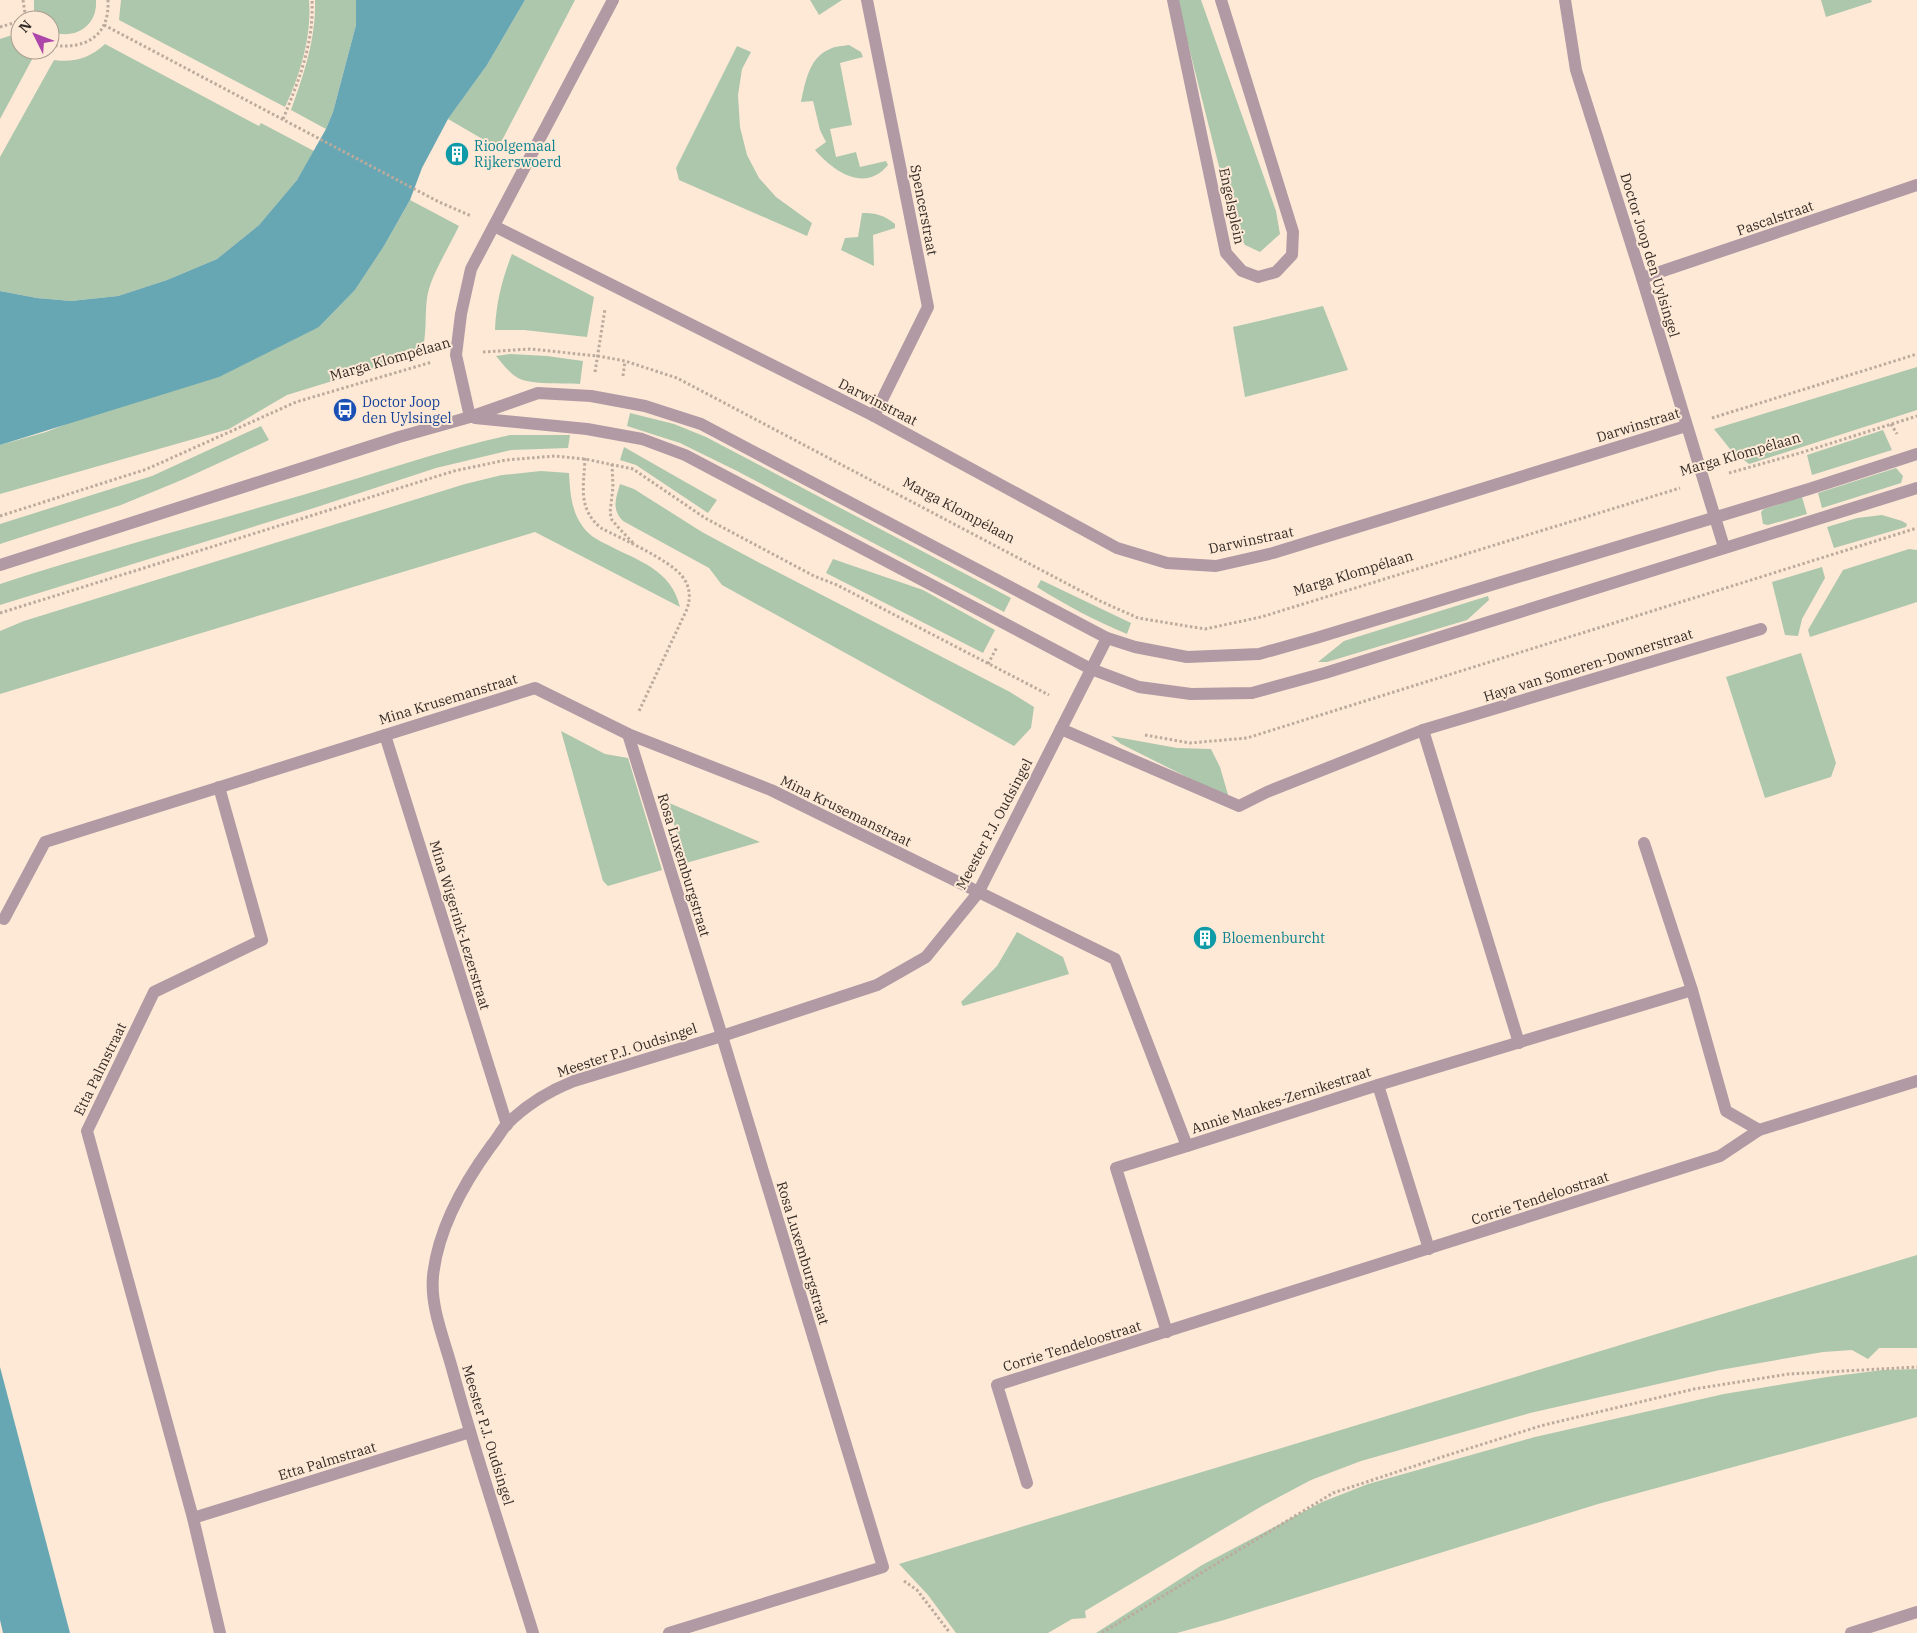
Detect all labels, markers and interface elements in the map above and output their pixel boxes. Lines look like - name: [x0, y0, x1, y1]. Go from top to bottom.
- north arrow: [10, 10, 60, 60]
- text: N: [15, 16, 36, 36]
- place label: Rioolgemaal Rijkerswoerd: [474, 137, 562, 171]
- building icon: Rioolgemaal Rijkerswoerd: [444, 141, 470, 167]
- street label: Spencerstraat: [906, 163, 942, 257]
- street label: Engelsplein: [1215, 166, 1249, 246]
- street label: Doctor Joop den Uylsingel: [1616, 171, 1684, 339]
- street label: Pascalstraat: [1734, 196, 1816, 240]
- street label: Marga Klompélaan: [328, 333, 452, 385]
- street label: Darwinstraat: [835, 374, 921, 430]
- place label: Doctor Joop den Uylsingel: [362, 393, 452, 427]
- bus stop icon: Doctor Joop den Uylsingel: [332, 397, 358, 423]
- street label: Darwinstraat: [1594, 404, 1682, 446]
- street label: Marga Klompélaan: [1678, 428, 1802, 480]
- street label: Marga Klompélaan: [900, 473, 1018, 547]
- street label: Darwinstraat: [1207, 522, 1295, 558]
- street label: Marga Klompélaan: [1291, 546, 1415, 600]
- street label: Haya van Someren-Downerstraat: [1481, 624, 1695, 705]
- street label: Mina Krusemanstraat: [377, 669, 519, 729]
- street label: Meester P.J. Oudsingel: [952, 755, 1036, 893]
- street label: Mina Krusemanstraat: [778, 771, 915, 851]
- street label: Rosa Luxemburgstraat: [654, 791, 714, 939]
- street label: Mina Wigerink-Lezerstraat: [426, 838, 494, 1012]
- building icon: Bloemenburcht: [1192, 925, 1218, 951]
- place label: Bloemenburcht: [1222, 929, 1325, 947]
- street label: Etta Palmstraat: [70, 1019, 130, 1118]
- street label: Meester P.J. Oudsingel: [555, 1019, 699, 1081]
- street label: Annie Mankes-Zernikestraat: [1189, 1062, 1373, 1138]
- street label: Corrie Tendeloostraat: [1469, 1167, 1611, 1229]
- street label: Rosa Luxemburgstraat: [773, 1179, 833, 1327]
- street label: Corrie Tendeloostraat: [1001, 1316, 1143, 1376]
- street label: Meester P.J. Oudsingel: [458, 1363, 518, 1507]
- street label: Etta Palmstraat: [276, 1438, 378, 1484]

